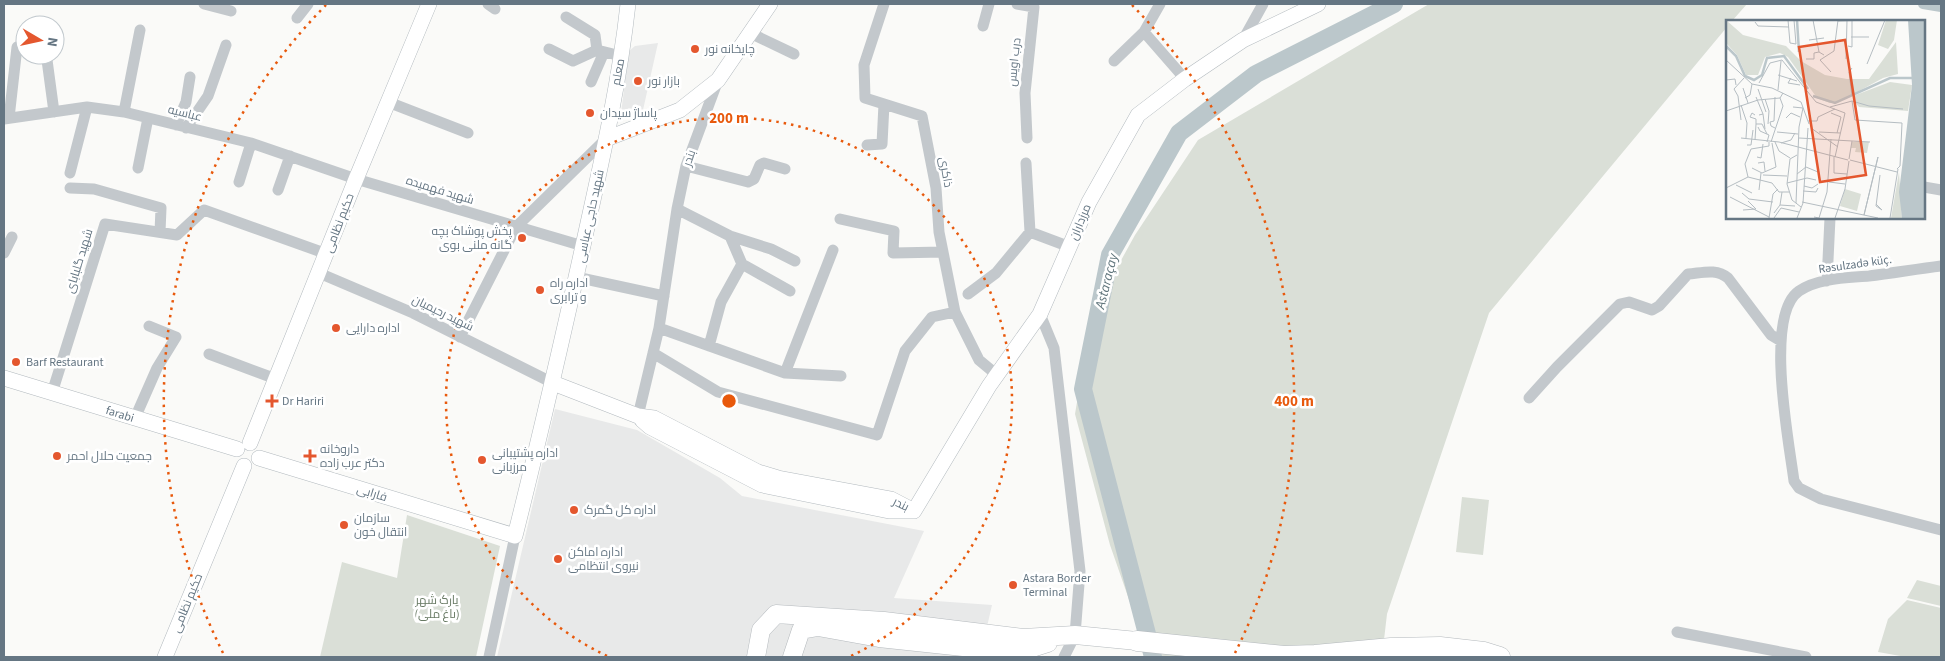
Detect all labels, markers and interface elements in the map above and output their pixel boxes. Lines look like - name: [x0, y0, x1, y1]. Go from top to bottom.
- north arrow: [15, 15, 65, 65]
- inset map: [1726, 20, 1925, 219]
- text: N: [41, 36, 62, 48]
- street label: درب اویس: [1003, 37, 1026, 87]
- place label: چایخانه نور: [704, 41, 755, 58]
- marker: چایخانه نور: [689, 43, 701, 55]
- street label: معلم: [608, 57, 629, 87]
- place label: بازار نور: [647, 73, 680, 90]
- marker: بازار نور: [632, 75, 644, 87]
- street label: عباسیه: [166, 101, 204, 126]
- place label: پاساژ سیدان: [600, 105, 658, 122]
- marker: پاساژ سیدان: [584, 107, 596, 119]
- text: 200 m: [709, 108, 749, 129]
- street label: بندر: [678, 148, 700, 170]
- street label: ذاکری: [934, 155, 957, 189]
- street label: شهید حاجی عباسی: [572, 168, 609, 264]
- street label: شهید فهمیده: [404, 172, 476, 209]
- street label: حکیم نظامی: [320, 191, 359, 255]
- street label: مرزداران: [1065, 201, 1096, 243]
- place label: پخش پوشاک بچه گانه ملنی بوی: [431, 223, 513, 254]
- street label: شهید گلبابای: [62, 227, 97, 295]
- marker: پخش پوشاک بچه گانه ملنی بوی: [516, 232, 528, 244]
- water label: Astaraçay: [1090, 251, 1124, 312]
- street label: Rəsulzadə küç.: [1817, 251, 1893, 278]
- place label: اداره راه و ترابری: [550, 275, 588, 306]
- marker: اداره راه و ترابری: [534, 284, 546, 296]
- street label: شهید رحیمیان: [409, 291, 477, 336]
- place label: اداره دارایی: [346, 320, 400, 337]
- marker: اداره دارایی: [330, 322, 342, 334]
- place label: Barf Restaurant: [26, 354, 104, 371]
- marker: Barf Restaurant: [10, 356, 22, 368]
- text: 400 m: [1274, 391, 1314, 412]
- centre of rings: [720, 392, 738, 410]
- place label: Dr Hariri: [282, 393, 324, 410]
- marker: Dr Hariri: [266, 395, 278, 407]
- street label: farabi: [104, 402, 136, 427]
- place label: داروخانه دکتر عرب زاده: [320, 441, 385, 472]
- place label: اداره پشتیبانی مرزبانی: [492, 445, 558, 476]
- place label: جمعیت حلال احمر: [66, 448, 152, 465]
- marker: جمعیت حلال احمر: [51, 450, 63, 462]
- marker: داروخانه دکتر عرب زاده: [304, 450, 316, 462]
- marker: اداره پشتیبانی مرزبانی: [476, 454, 488, 466]
- street label: فارابی: [355, 481, 389, 506]
- street label: بندر: [889, 493, 912, 516]
- place label: اداره کل گمرک: [584, 502, 656, 519]
- marker: اداره کل گمرک: [568, 504, 580, 516]
- place label: سازمان انتقال خون: [354, 510, 407, 541]
- marker: سازمان انتقال خون: [338, 519, 350, 531]
- place label: اداره اماکن نیروی انتظامی: [568, 544, 639, 575]
- marker: اداره اماکن نیروی انتظامی: [552, 553, 564, 565]
- place label: Astara Border Terminal: [1023, 570, 1092, 601]
- street label: حکیم نظامی: [168, 571, 207, 635]
- marker: Astara Border Terminal: [1007, 579, 1019, 591]
- park label: پارک شهر (باغ ملی): [414, 592, 460, 623]

